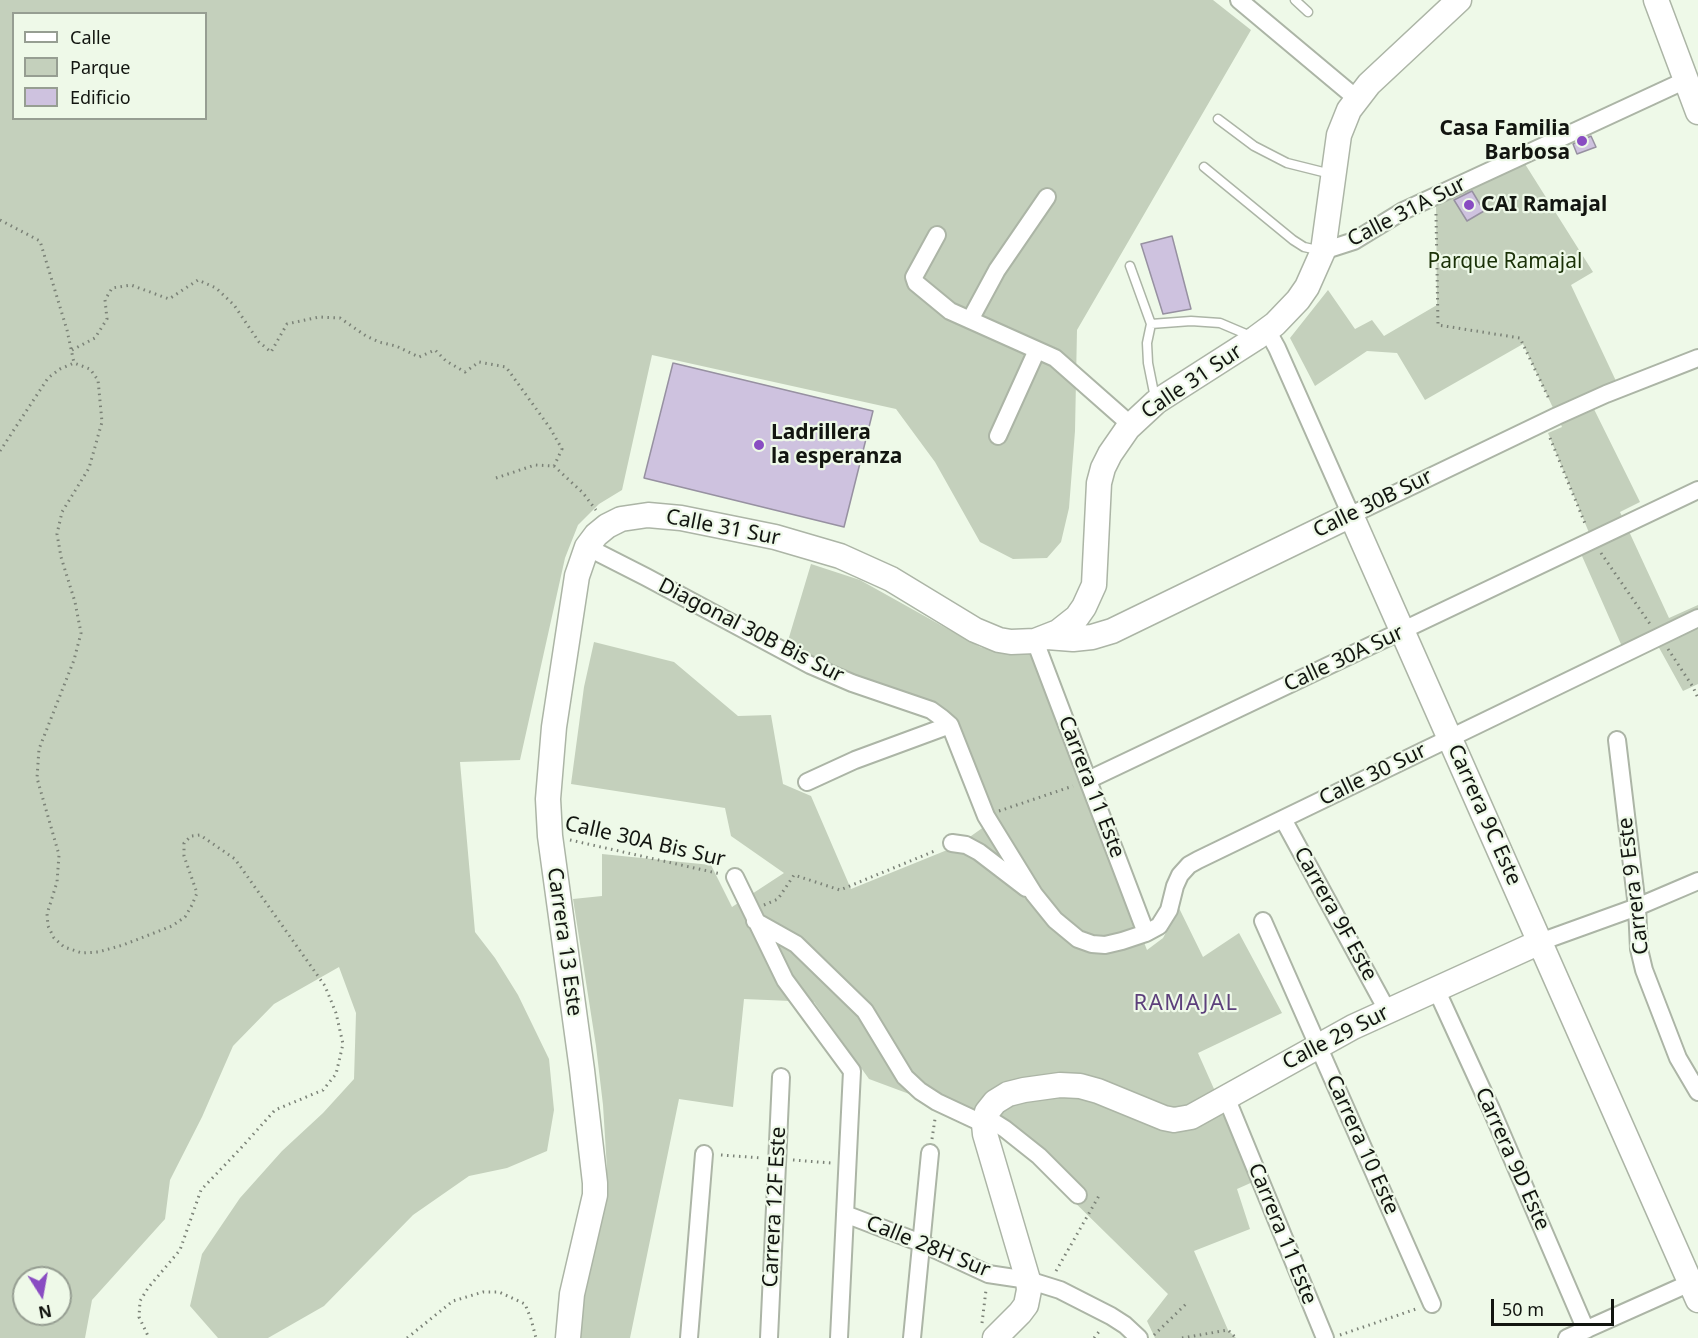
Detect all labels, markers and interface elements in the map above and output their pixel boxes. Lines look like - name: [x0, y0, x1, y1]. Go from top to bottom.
- legend: [12, 12, 207, 120]
- text: Calle: [70, 25, 111, 49]
- text: Parque: [70, 55, 130, 79]
- text: Edificio: [70, 85, 131, 109]
- place label: Casa Familia Barbosa: [1439, 116, 1570, 166]
- marker: Casa Familia Barbosa: [1575, 134, 1589, 148]
- street label: Calle 31A Sur: [1344, 171, 1470, 253]
- place label: CAI Ramajal: [1481, 192, 1607, 218]
- marker: CAI Ramajal: [1462, 198, 1476, 212]
- park label: Parque Ramajal: [1428, 249, 1582, 275]
- street label: Calle 31 Sur: [1137, 339, 1247, 425]
- place label: Ladrillera la esperanza: [771, 420, 902, 470]
- marker: Ladrillera la esperanza: [752, 438, 766, 452]
- street label: Calle 30B Sur: [1309, 464, 1437, 544]
- street label: Calle 31 Sur: [664, 505, 782, 551]
- street label: Diagonal 30B Bis Sur: [654, 573, 848, 689]
- street label: Calle 30A Sur: [1280, 620, 1408, 698]
- street label: Carrera 11 Este: [1052, 712, 1130, 862]
- street label: Calle 30 Sur: [1315, 738, 1431, 812]
- street label: Carrera 9C Este: [1442, 741, 1526, 889]
- street label: Calle 30A Bis Sur: [562, 811, 728, 873]
- street label: Carrera 9 Este: [1613, 816, 1655, 956]
- street label: Carrera 9F Este: [1288, 843, 1382, 985]
- street label: Carrera 13 Este: [541, 866, 587, 1018]
- district label: RAMAJAL: [1134, 991, 1238, 1017]
- street label: Calle 29 Sur: [1279, 1000, 1393, 1076]
- street label: Carrera 10 Este: [1320, 1071, 1404, 1219]
- street label: Carrera 9D Este: [1469, 1084, 1555, 1234]
- street label: Carrera 12F Este: [758, 1126, 792, 1288]
- street label: Carrera 11 Este: [1242, 1160, 1322, 1308]
- street label: Calle 28H Sur: [862, 1211, 994, 1283]
- north arrow: [12, 1266, 72, 1326]
- scale bar: [1494, 1287, 1617, 1325]
- text: 50 m: [1502, 1297, 1544, 1321]
- text: N: [37, 1300, 54, 1324]

